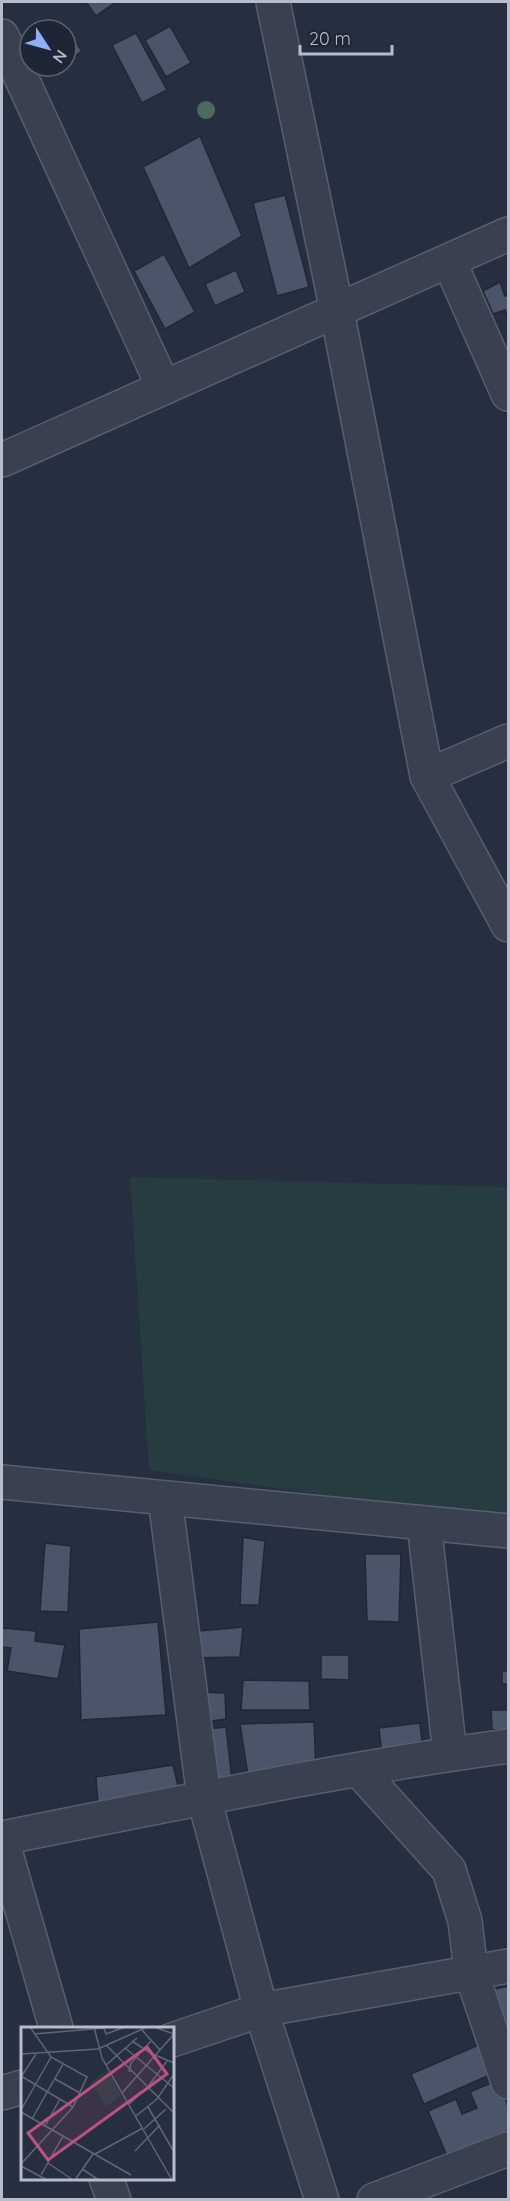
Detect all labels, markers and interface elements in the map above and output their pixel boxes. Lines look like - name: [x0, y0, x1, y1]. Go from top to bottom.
- north arrow: [18, 18, 78, 78]
- scale bar: [300, 18, 392, 56]
- text: 20 m: [309, 27, 351, 50]
- text: N: [49, 46, 72, 67]
- inset map: [21, 2027, 174, 2180]

